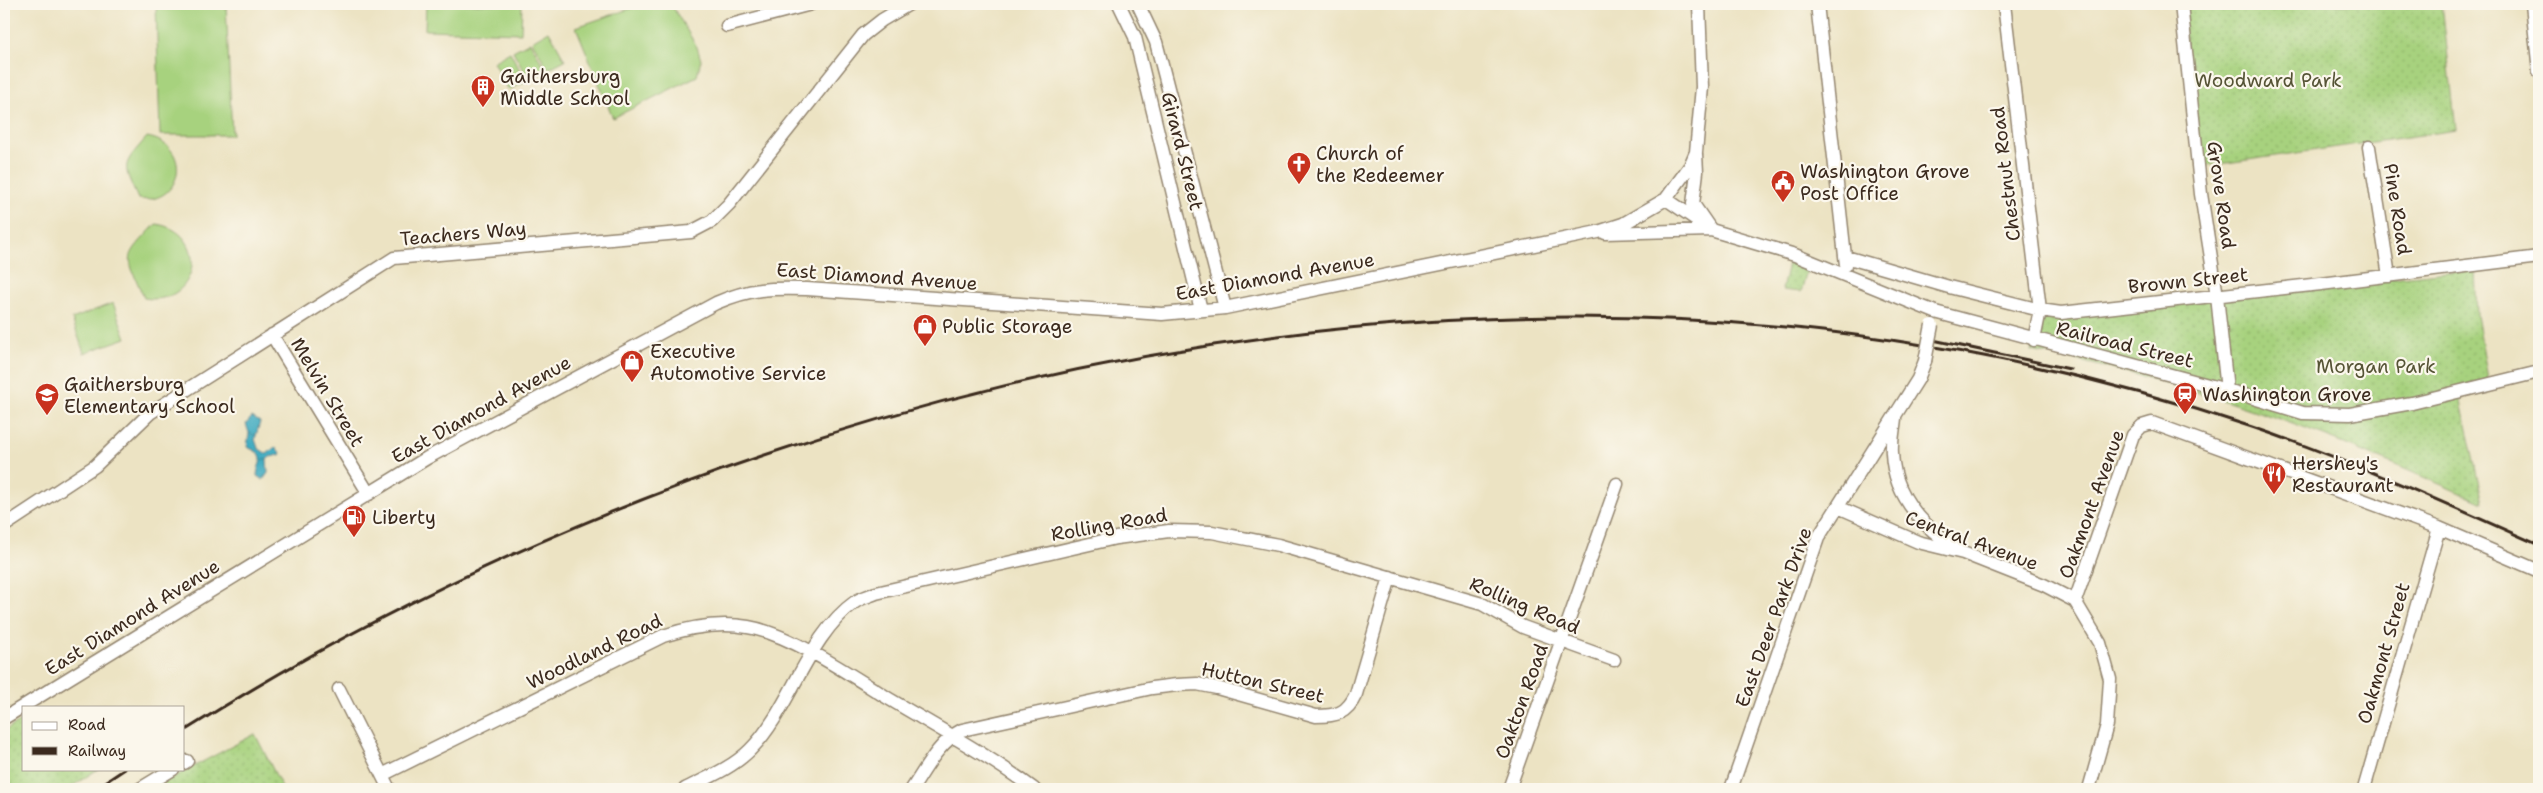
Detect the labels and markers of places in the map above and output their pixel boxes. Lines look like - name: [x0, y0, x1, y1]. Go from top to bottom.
- place label: Gaithersburg Middle School: [500, 64, 630, 111]
- building icon: Gaithersburg Middle School: [470, 74, 496, 108]
- place label: Church of the Redeemer: [1316, 141, 1445, 188]
- church icon: Church of the Redeemer: [1286, 151, 1312, 185]
- place label: Washington Grove Post Office: [1800, 159, 1970, 206]
- public building icon: Washington Grove Post Office: [1770, 169, 1796, 203]
- shop icon: Public Storage: [912, 313, 938, 347]
- place label: Public Storage: [942, 314, 1073, 339]
- place label: Executive Automotive Service: [650, 339, 826, 386]
- shop icon: Executive Automotive Service: [619, 349, 645, 383]
- place label: Gaithersburg Elementary School: [64, 372, 235, 419]
- station icon: Washington Grove: [2172, 381, 2198, 415]
- school or university icon: Gaithersburg Elementary School: [34, 382, 60, 416]
- place label: Washington Grove: [2202, 382, 2372, 407]
- place label: Hershey's Restaurant: [2292, 451, 2394, 498]
- restaurant icon: Hershey's Restaurant: [2261, 461, 2287, 495]
- fuel station icon: Liberty: [341, 504, 367, 538]
- place label: Liberty: [372, 505, 436, 530]

